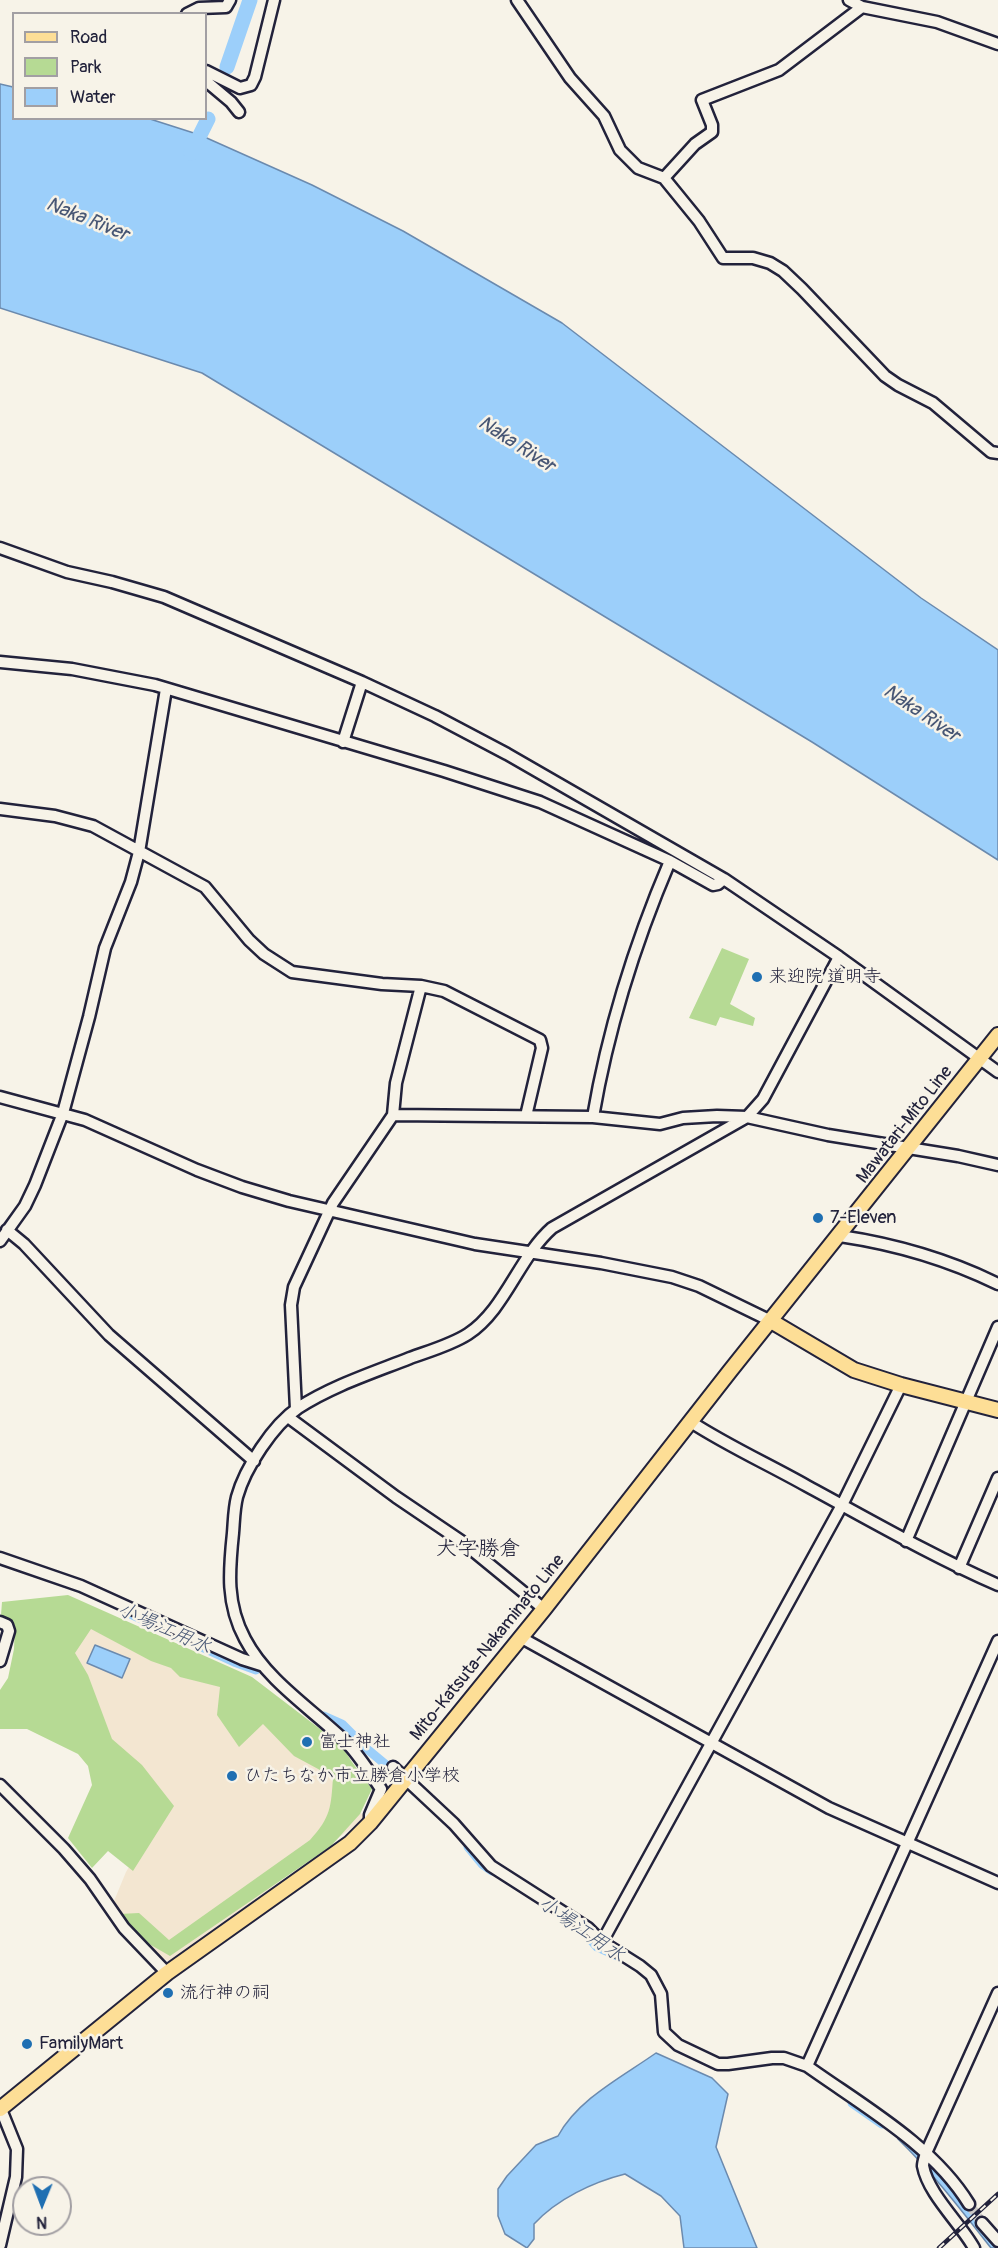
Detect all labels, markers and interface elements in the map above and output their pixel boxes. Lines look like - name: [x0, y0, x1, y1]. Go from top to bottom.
- legend: [12, 12, 207, 120]
- text: Road: [70, 26, 107, 49]
- text: Park: [70, 56, 102, 79]
- text: Water: [70, 86, 116, 109]
- water label: Naka River: [42, 193, 132, 247]
- water label: Naka River: [473, 411, 559, 479]
- water label: Naka River: [878, 680, 964, 748]
- place label: 来迎院 道明寺: [769, 966, 881, 988]
- marker: 来迎院 道明寺: [750, 970, 764, 984]
- street label: Mawatari-Mito Line: [852, 1062, 958, 1188]
- place label: 7-Eleven: [830, 1207, 897, 1229]
- marker: 7-Eleven: [811, 1211, 825, 1225]
- district label: 大字勝倉: [436, 1537, 520, 1563]
- street label: Mito-Katsuta-Nakaminato Line: [406, 1551, 570, 1745]
- water label: 小場江用水: [113, 1598, 215, 1660]
- place label: 富士神社: [319, 1731, 391, 1753]
- marker: 富士神社: [300, 1735, 314, 1749]
- place label: ひたちなか市立勝倉小学校: [244, 1765, 460, 1787]
- marker: ひたちなか市立勝倉小学校: [225, 1769, 239, 1783]
- water label: 小場江用水: [533, 1891, 629, 1969]
- place label: 流行神の祠: [180, 1982, 270, 2004]
- marker: 流行神の祠: [161, 1986, 175, 2000]
- place label: FamilyMart: [39, 2033, 123, 2055]
- marker: FamilyMart: [20, 2037, 34, 2051]
- north arrow: [12, 2176, 72, 2236]
- text: N: [36, 2212, 47, 2232]

